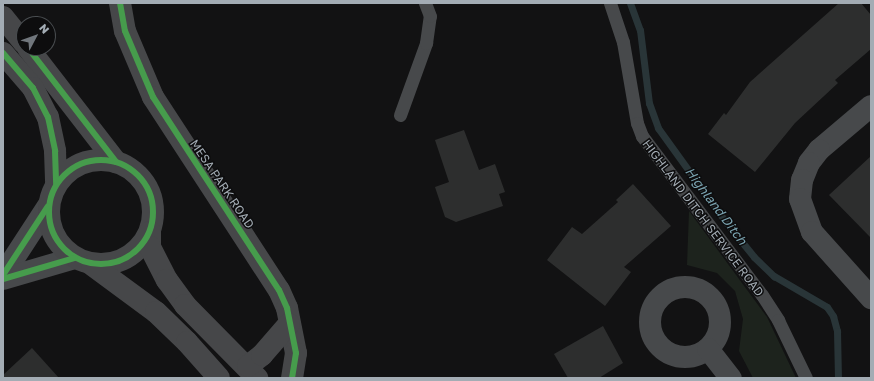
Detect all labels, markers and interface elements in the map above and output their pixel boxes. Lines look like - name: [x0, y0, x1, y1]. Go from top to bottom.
- north arrow: [16, 16, 56, 56]
- text: N: [37, 21, 52, 36]
- street label: MESA PARK ROAD: [187, 137, 257, 231]
- street label: HIGHLAND DITCH SERVICE ROAD: [639, 137, 767, 299]
- water label: Highland Ditch: [682, 164, 750, 248]

